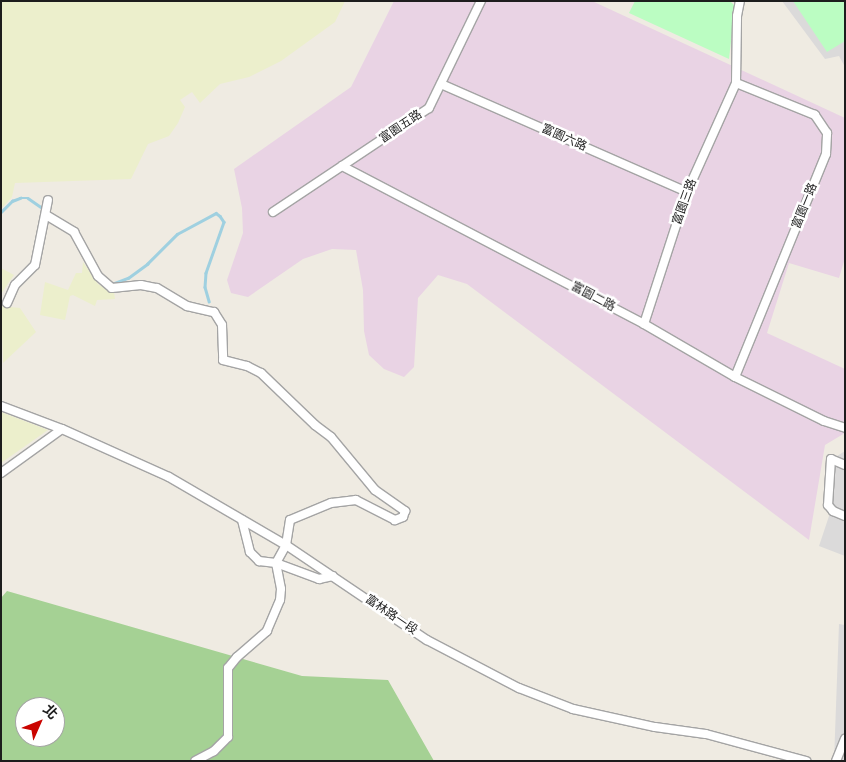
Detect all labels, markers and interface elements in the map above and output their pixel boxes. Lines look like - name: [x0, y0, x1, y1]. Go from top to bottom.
- street label: 富園五路: [377, 108, 425, 146]
- street label: 富園六路: [539, 122, 589, 154]
- street label: 富園三路: [670, 177, 700, 227]
- street label: 富園一路: [789, 181, 821, 231]
- street label: 富園二路: [568, 279, 618, 315]
- street label: 富林路一段: [362, 592, 420, 638]
- north arrow: [15, 697, 65, 747]
- text: 北: [39, 701, 61, 723]

